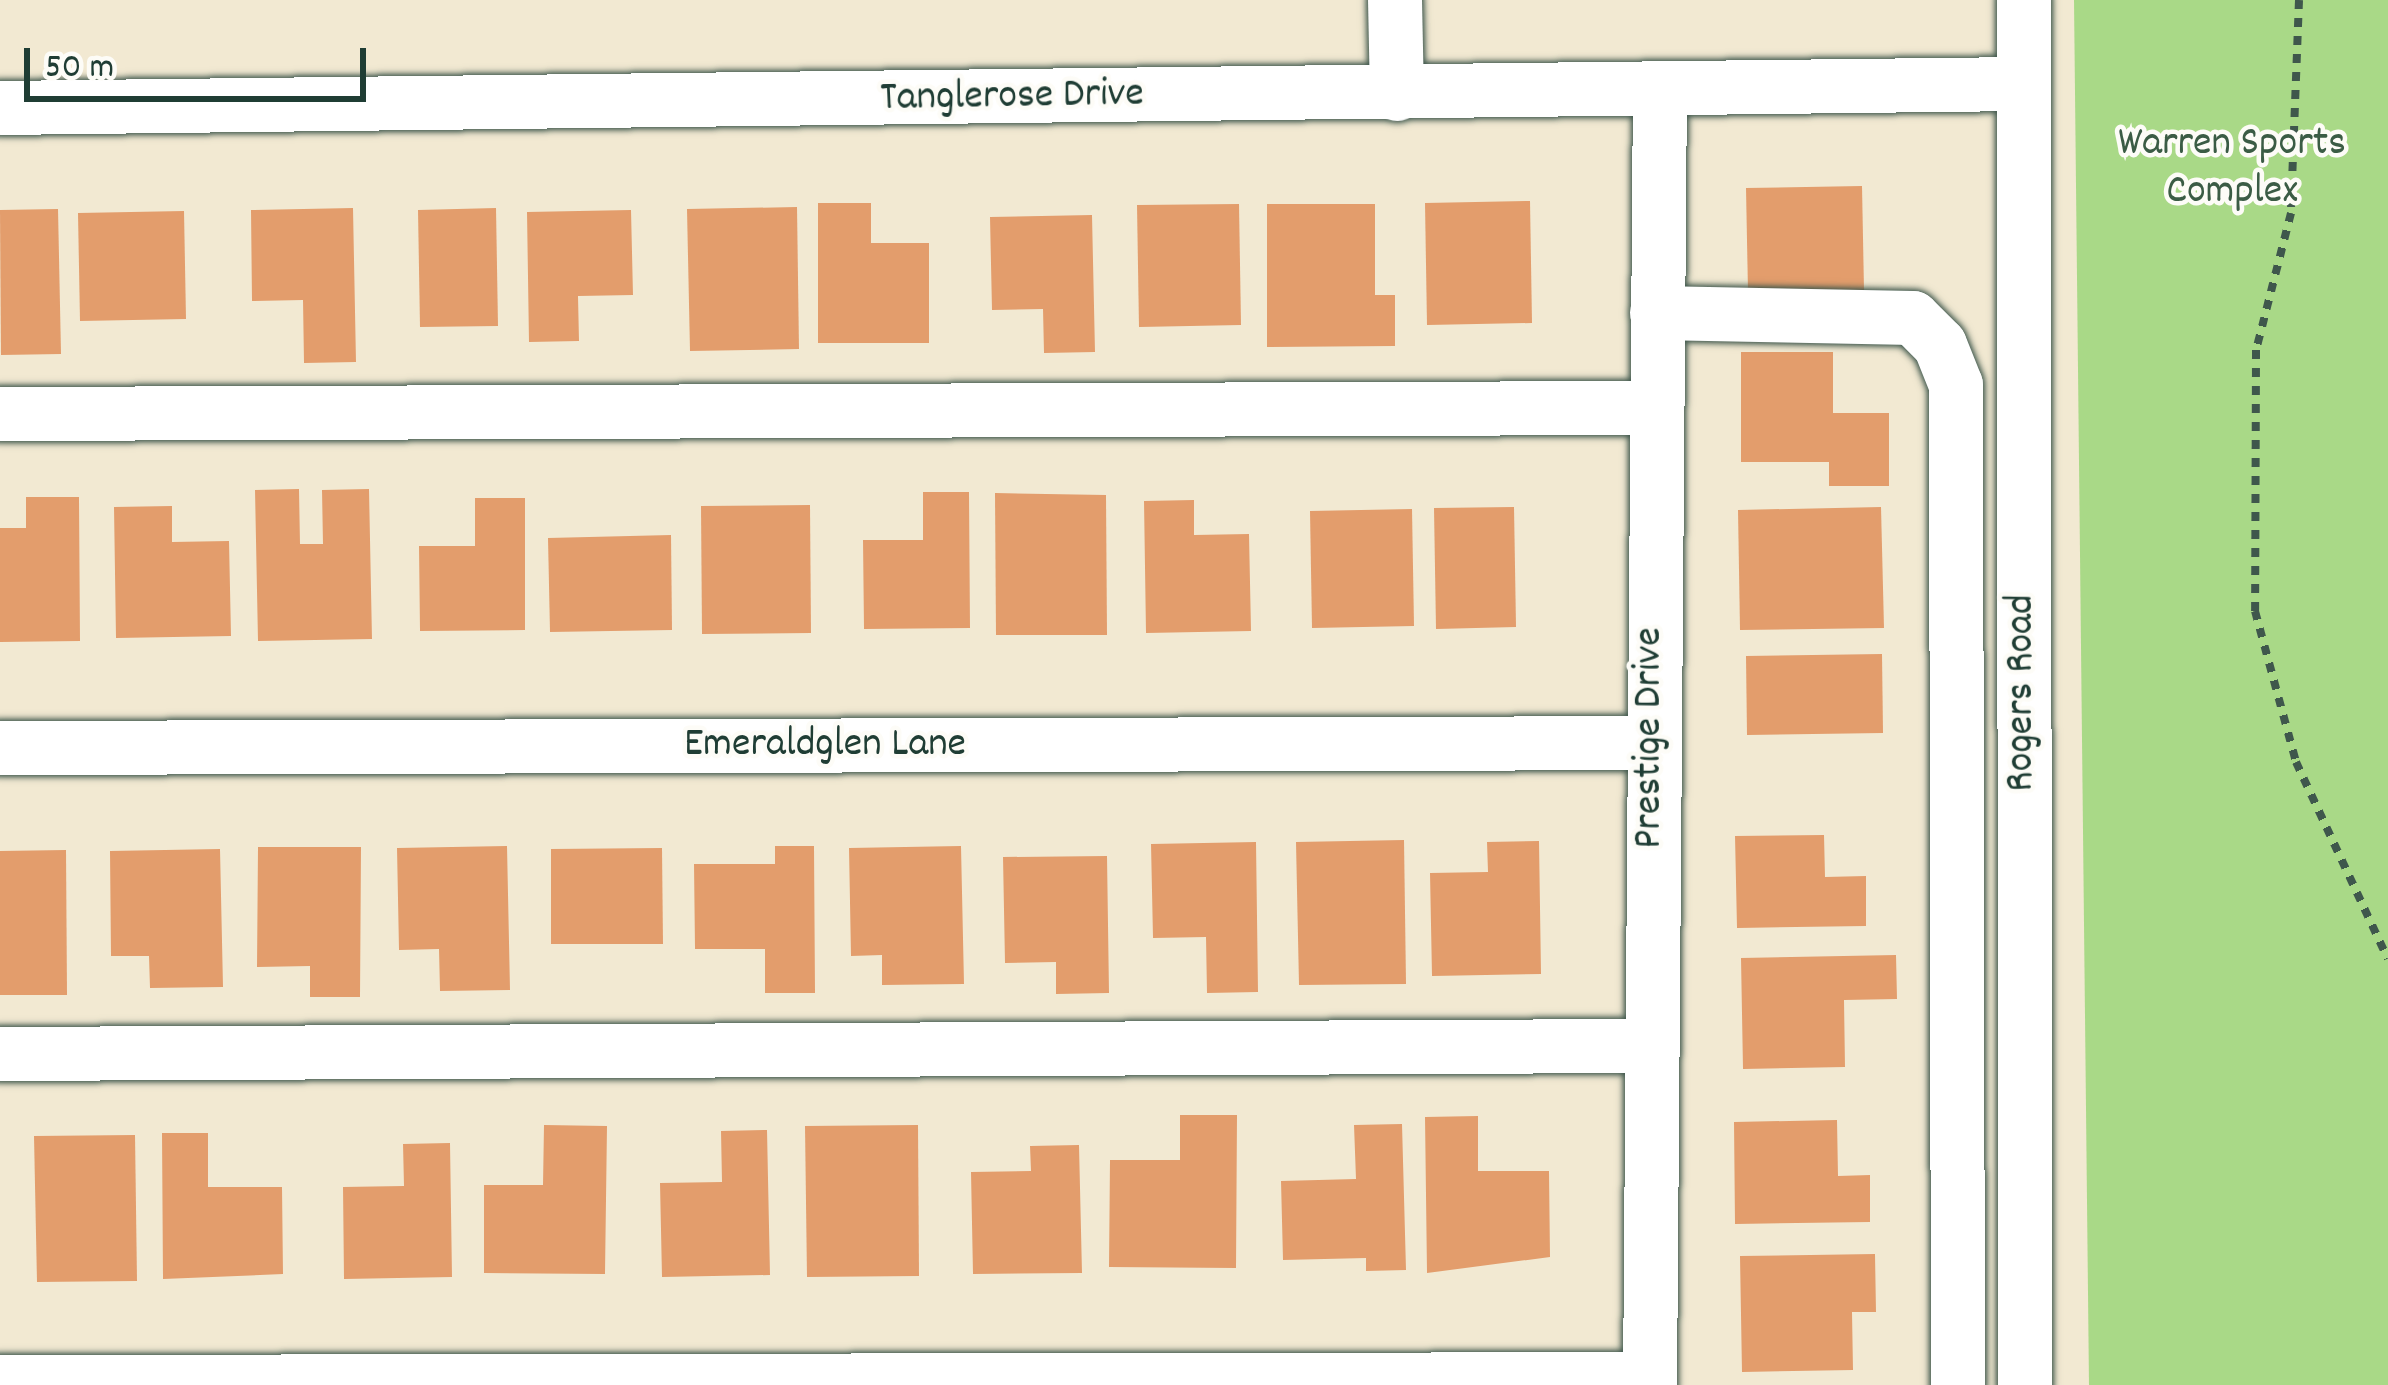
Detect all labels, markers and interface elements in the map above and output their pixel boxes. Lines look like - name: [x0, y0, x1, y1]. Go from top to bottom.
- scale bar: [30, 24, 372, 98]
- text: 50 m: [45, 43, 114, 95]
- street label: Tanglerose Drive: [880, 71, 1144, 125]
- park label: Warren Sports Complex: [2118, 120, 2346, 219]
- street label: Rogers Road: [1998, 594, 2048, 792]
- street label: Prestige Drive: [1626, 627, 1676, 849]
- street label: Emeraldglen Lane: [684, 721, 966, 771]

